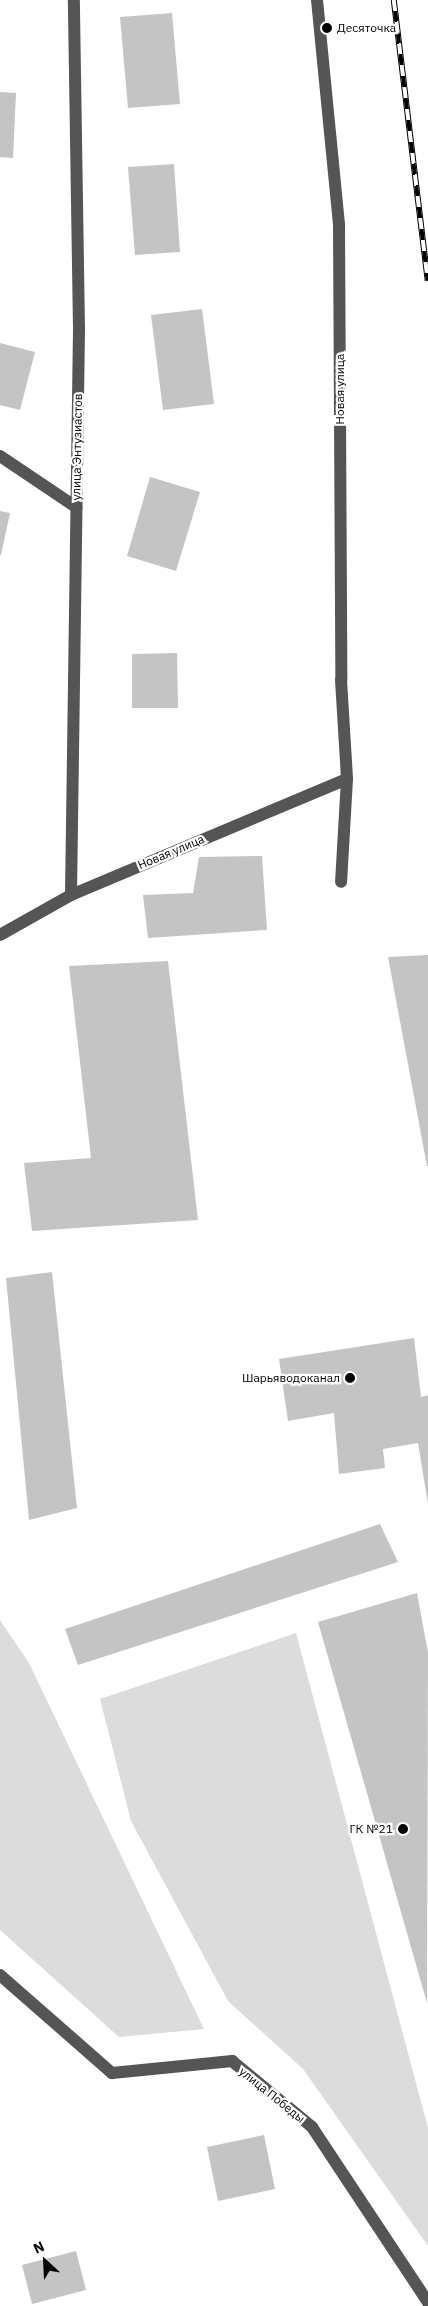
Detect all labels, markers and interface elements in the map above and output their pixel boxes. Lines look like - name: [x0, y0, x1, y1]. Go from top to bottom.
- place label: Десяточка: [337, 21, 396, 35]
- marker: Десяточка: [321, 22, 333, 34]
- street label: Новая улица: [333, 354, 347, 424]
- street label: улица Энтузиастов: [69, 393, 85, 501]
- street label: Новая улица: [136, 832, 206, 872]
- place label: Шарьяводоканал: [242, 1371, 340, 1385]
- marker: Шарьяводоканал: [344, 1372, 356, 1384]
- place label: ГК №21: [350, 1822, 393, 1836]
- marker: ГК №21: [397, 1823, 409, 1835]
- street label: улица Победы: [236, 2064, 308, 2126]
- north arrow: [20, 2236, 70, 2286]
- text: N: [30, 2237, 47, 2258]

